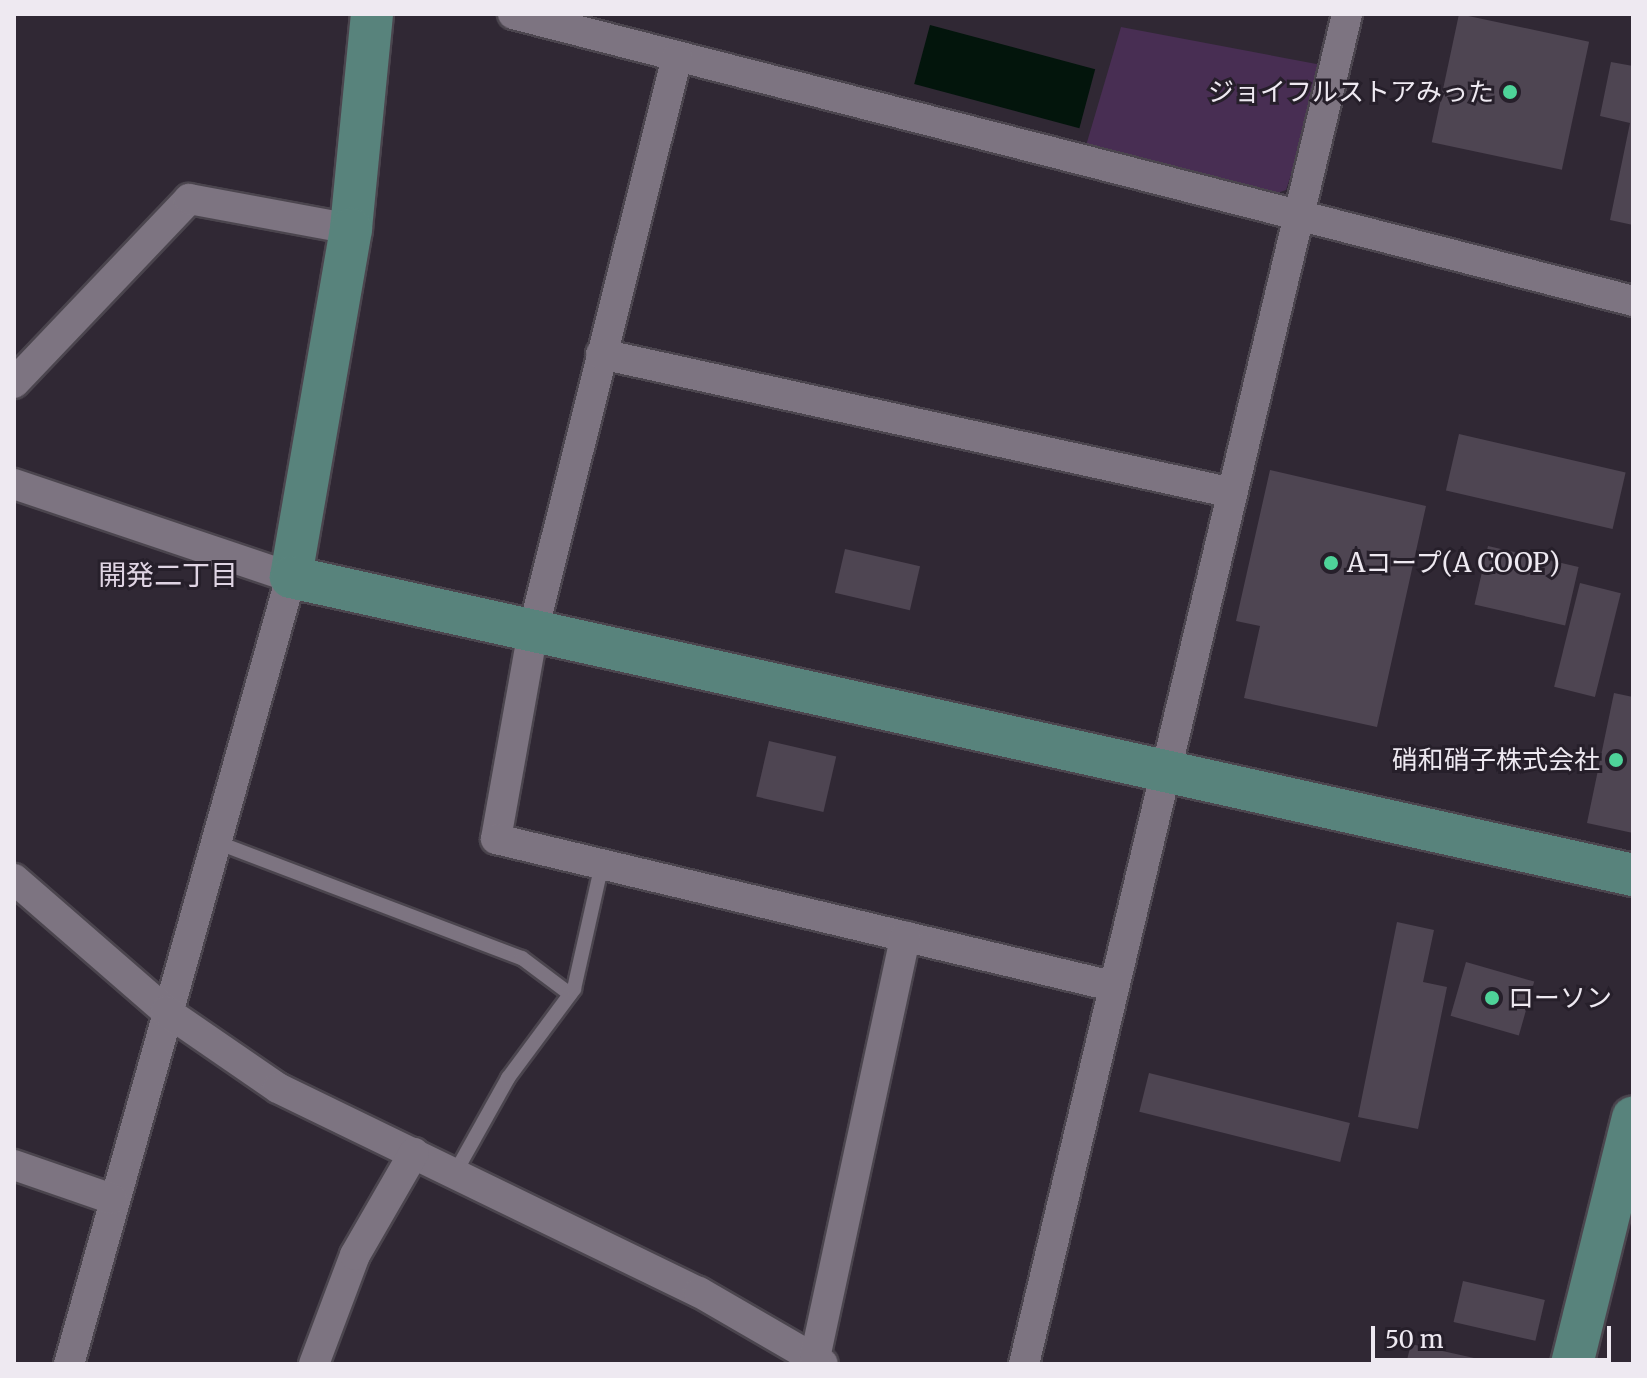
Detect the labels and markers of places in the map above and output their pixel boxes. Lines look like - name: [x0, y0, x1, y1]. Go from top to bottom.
- place label: ジョイフルストアみった: [1208, 76, 1494, 108]
- marker: ジョイフルストアみった: [1501, 83, 1519, 101]
- place label: Aコープ(A COOP): [1347, 547, 1558, 579]
- marker: Aコープ(A COOP): [1322, 554, 1340, 572]
- place label: 硝和硝子株式会社: [1392, 744, 1600, 776]
- marker: 硝和硝子株式会社: [1607, 751, 1625, 769]
- place label: ローソン: [1508, 982, 1612, 1014]
- marker: ローソン: [1483, 989, 1501, 1007]

